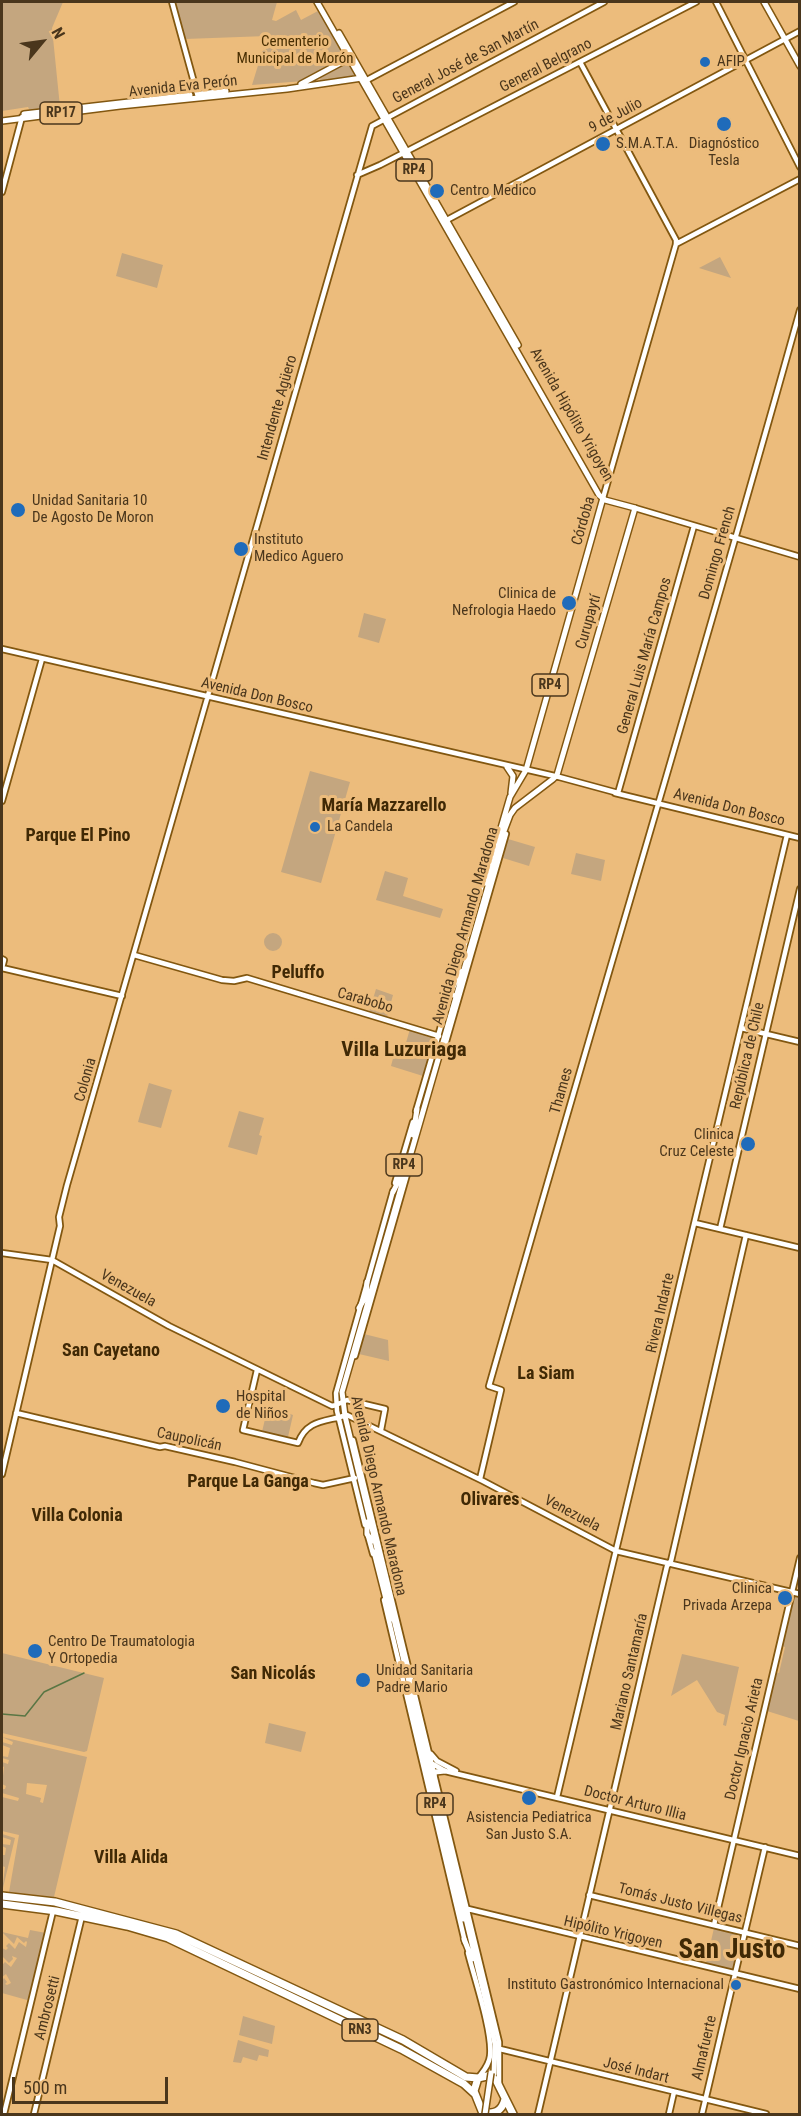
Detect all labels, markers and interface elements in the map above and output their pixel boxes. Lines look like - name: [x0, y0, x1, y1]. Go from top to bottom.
- north arrow: [12, 12, 72, 72]
- street label: General José de San Martín: [390, 16, 542, 108]
- text: N: [47, 24, 69, 42]
- park label: Cementerio Municipal de Morón: [236, 33, 354, 68]
- street label: General Belgrano: [497, 35, 595, 97]
- place label: AFIP: [717, 53, 745, 71]
- marker: AFIP: [698, 55, 712, 69]
- street label: Avenida Eva Perón: [128, 72, 238, 102]
- street label: 9 de Julio: [586, 95, 646, 137]
- road number: RP17: [40, 102, 82, 124]
- marker: Diagnóstico Tesla: [715, 115, 733, 133]
- marker: S.M.A.T.A.: [594, 135, 612, 153]
- place label: S.M.A.T.A.: [616, 135, 678, 153]
- place label: Diagnóstico Tesla: [689, 135, 759, 170]
- road number: RP4: [396, 159, 432, 181]
- marker: Centro Medico: [428, 182, 446, 200]
- place label: Centro Medico: [450, 182, 536, 200]
- street label: Avenida Hipólito Yrigoyen: [525, 345, 617, 485]
- street label: Intendente Agüero: [254, 353, 302, 463]
- place label: Unidad Sanitaria 10 De Agosto De Moron: [32, 492, 154, 527]
- street label: Córdoba: [568, 494, 600, 548]
- marker: Unidad Sanitaria 10 De Agosto De Moron: [9, 501, 27, 519]
- street label: Domingo French: [696, 504, 740, 602]
- place label: Instituto Medico Aguero: [254, 531, 343, 566]
- marker: Instituto Medico Aguero: [232, 540, 250, 558]
- street label: General Luis María Campos: [614, 576, 676, 736]
- place label: Clinica de Nefrologia Haedo: [452, 585, 556, 620]
- street label: Curupaytí: [573, 592, 605, 652]
- marker: Clinica de Nefrologia Haedo: [560, 594, 578, 612]
- street label: Avenida Don Bosco: [199, 674, 315, 718]
- road number: RP4: [532, 674, 568, 696]
- street label: Avenida Don Bosco: [671, 785, 787, 831]
- district label: María Mazzarello: [322, 795, 446, 817]
- place label: La Candela: [327, 818, 393, 836]
- marker: La Candela: [308, 820, 322, 834]
- district label: Parque El Pino: [25, 825, 131, 847]
- street label: Avenida Diego Armando Maradona: [429, 825, 503, 1027]
- district label: Peluffo: [272, 962, 324, 984]
- street label: Carabobo: [335, 984, 395, 1018]
- street label: República de Chile: [727, 1001, 769, 1111]
- district label: Villa Luzuriaga: [341, 1038, 467, 1064]
- street label: Colonia: [71, 1056, 101, 1104]
- street label: Thames: [547, 1066, 577, 1116]
- place label: Clinica Cruz Celeste: [659, 1126, 734, 1161]
- marker: Clinica Cruz Celeste: [739, 1135, 757, 1153]
- road number: RP4: [386, 1154, 422, 1176]
- street label: Venezuela: [97, 1266, 159, 1312]
- street label: Rivera Indarte: [643, 1271, 679, 1355]
- district label: San Cayetano: [62, 1340, 160, 1362]
- district label: La Siam: [517, 1363, 575, 1385]
- place label: Hospital de Niños: [236, 1388, 288, 1423]
- street label: Avenida Diego Armando Maradona: [346, 1394, 410, 1598]
- marker: Hospital de Niños: [214, 1397, 232, 1415]
- street label: Caupolicán: [155, 1424, 223, 1456]
- district label: Parque La Ganga: [187, 1471, 309, 1493]
- district label: Olivares: [461, 1489, 519, 1511]
- street label: Venezuela: [541, 1492, 603, 1536]
- district label: Villa Colonia: [31, 1505, 123, 1527]
- place label: Clinica Privada Arzepa: [683, 1580, 772, 1615]
- marker: Clinica Privada Arzepa: [776, 1589, 794, 1607]
- street label: Mariano Santamaría: [608, 1612, 652, 1732]
- place label: Centro De Traumatologia Y Ortopedia: [48, 1633, 195, 1668]
- marker: Centro De Traumatologia Y Ortopedia: [26, 1642, 44, 1660]
- place label: Unidad Sanitaria Padre Mario: [376, 1662, 473, 1697]
- district label: San Nicolás: [230, 1663, 316, 1685]
- marker: Unidad Sanitaria Padre Mario: [354, 1671, 372, 1689]
- street label: Doctor Ignacio Arieta: [722, 1676, 768, 1802]
- street label: Doctor Arturo Illia: [582, 1783, 688, 1825]
- marker: Asistencia Pediatrica San Justo S.A.: [520, 1789, 538, 1807]
- road number: RP4: [417, 1793, 453, 1815]
- place label: Asistencia Pediatrica San Justo S.A.: [466, 1809, 592, 1844]
- district label: Villa Alida: [94, 1847, 168, 1869]
- street label: Tomás Justo Villegas: [616, 1880, 744, 1928]
- street label: Hipólito Yrigoyen: [562, 1913, 664, 1953]
- district label: San Justo: [679, 1935, 785, 1967]
- street label: Ambrosetti: [31, 1974, 65, 2042]
- place label: Instituto Gastronómico Internacional: [507, 1976, 724, 1994]
- marker: Instituto Gastronómico Internacional: [729, 1978, 743, 1992]
- street label: Almafuerte: [689, 2014, 721, 2082]
- road number: RN3: [342, 2019, 378, 2041]
- street label: José Indart: [601, 2054, 671, 2088]
- scale bar: [15, 2065, 171, 2103]
- text: 500 m: [23, 2077, 67, 2098]

